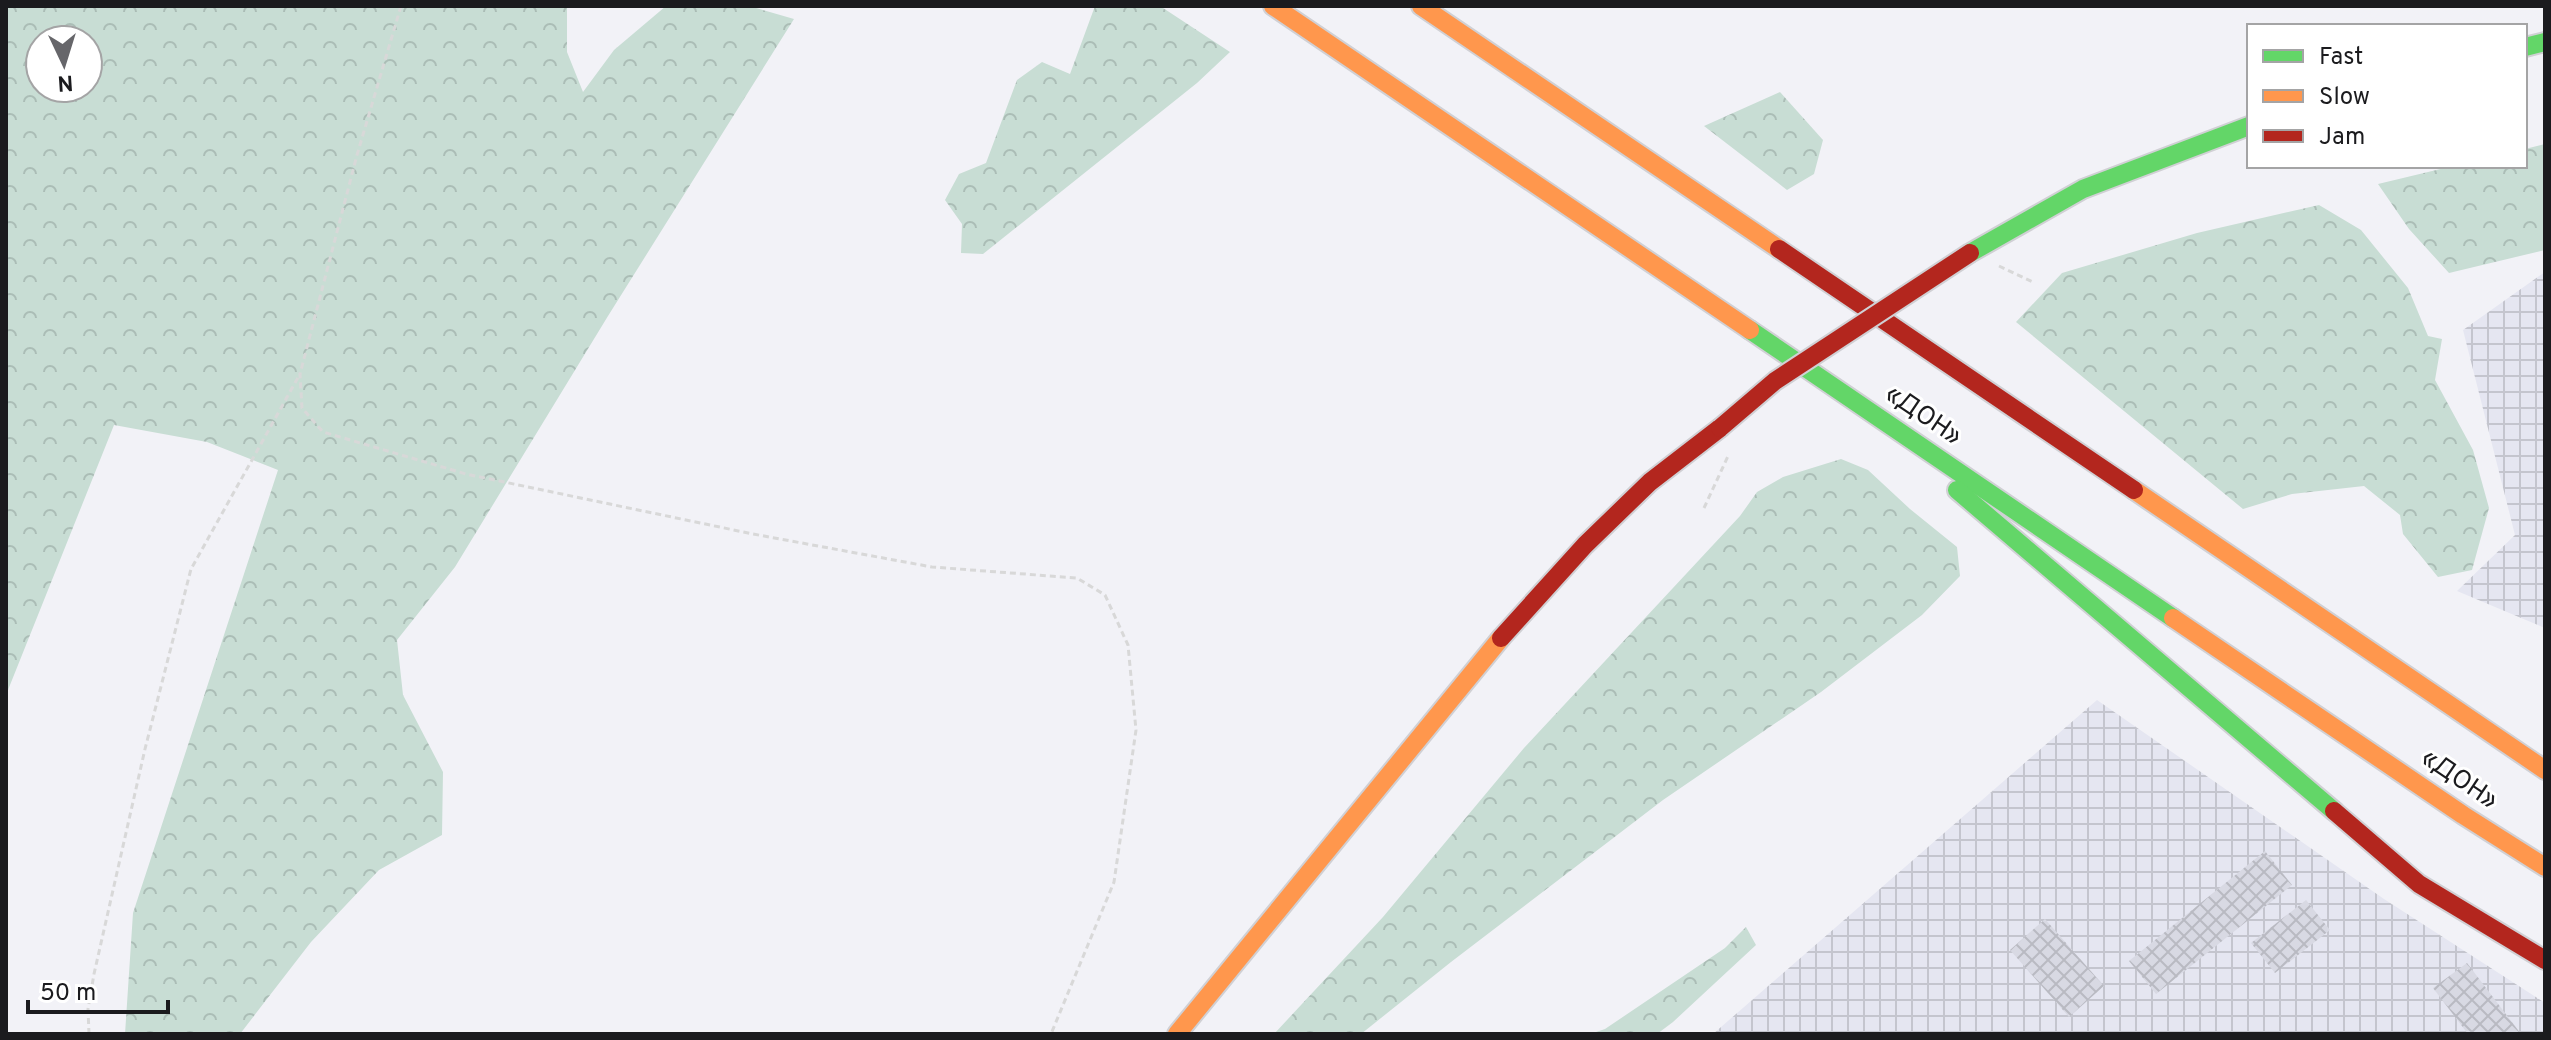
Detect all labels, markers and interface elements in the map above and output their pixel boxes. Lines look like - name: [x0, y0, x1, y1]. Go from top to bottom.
- north arrow: [24, 24, 104, 104]
- legend: [2247, 24, 2527, 168]
- text: Fast: [2319, 43, 2363, 73]
- text: N: [56, 67, 74, 95]
- text: Slow: [2319, 83, 2370, 113]
- text: Jam: [2319, 123, 2365, 153]
- street label: «ДОН»: [1878, 378, 1968, 454]
- street label: «ДОН»: [2414, 742, 2504, 818]
- scale bar: [28, 964, 168, 1014]
- text: 50 m: [40, 979, 96, 1009]

